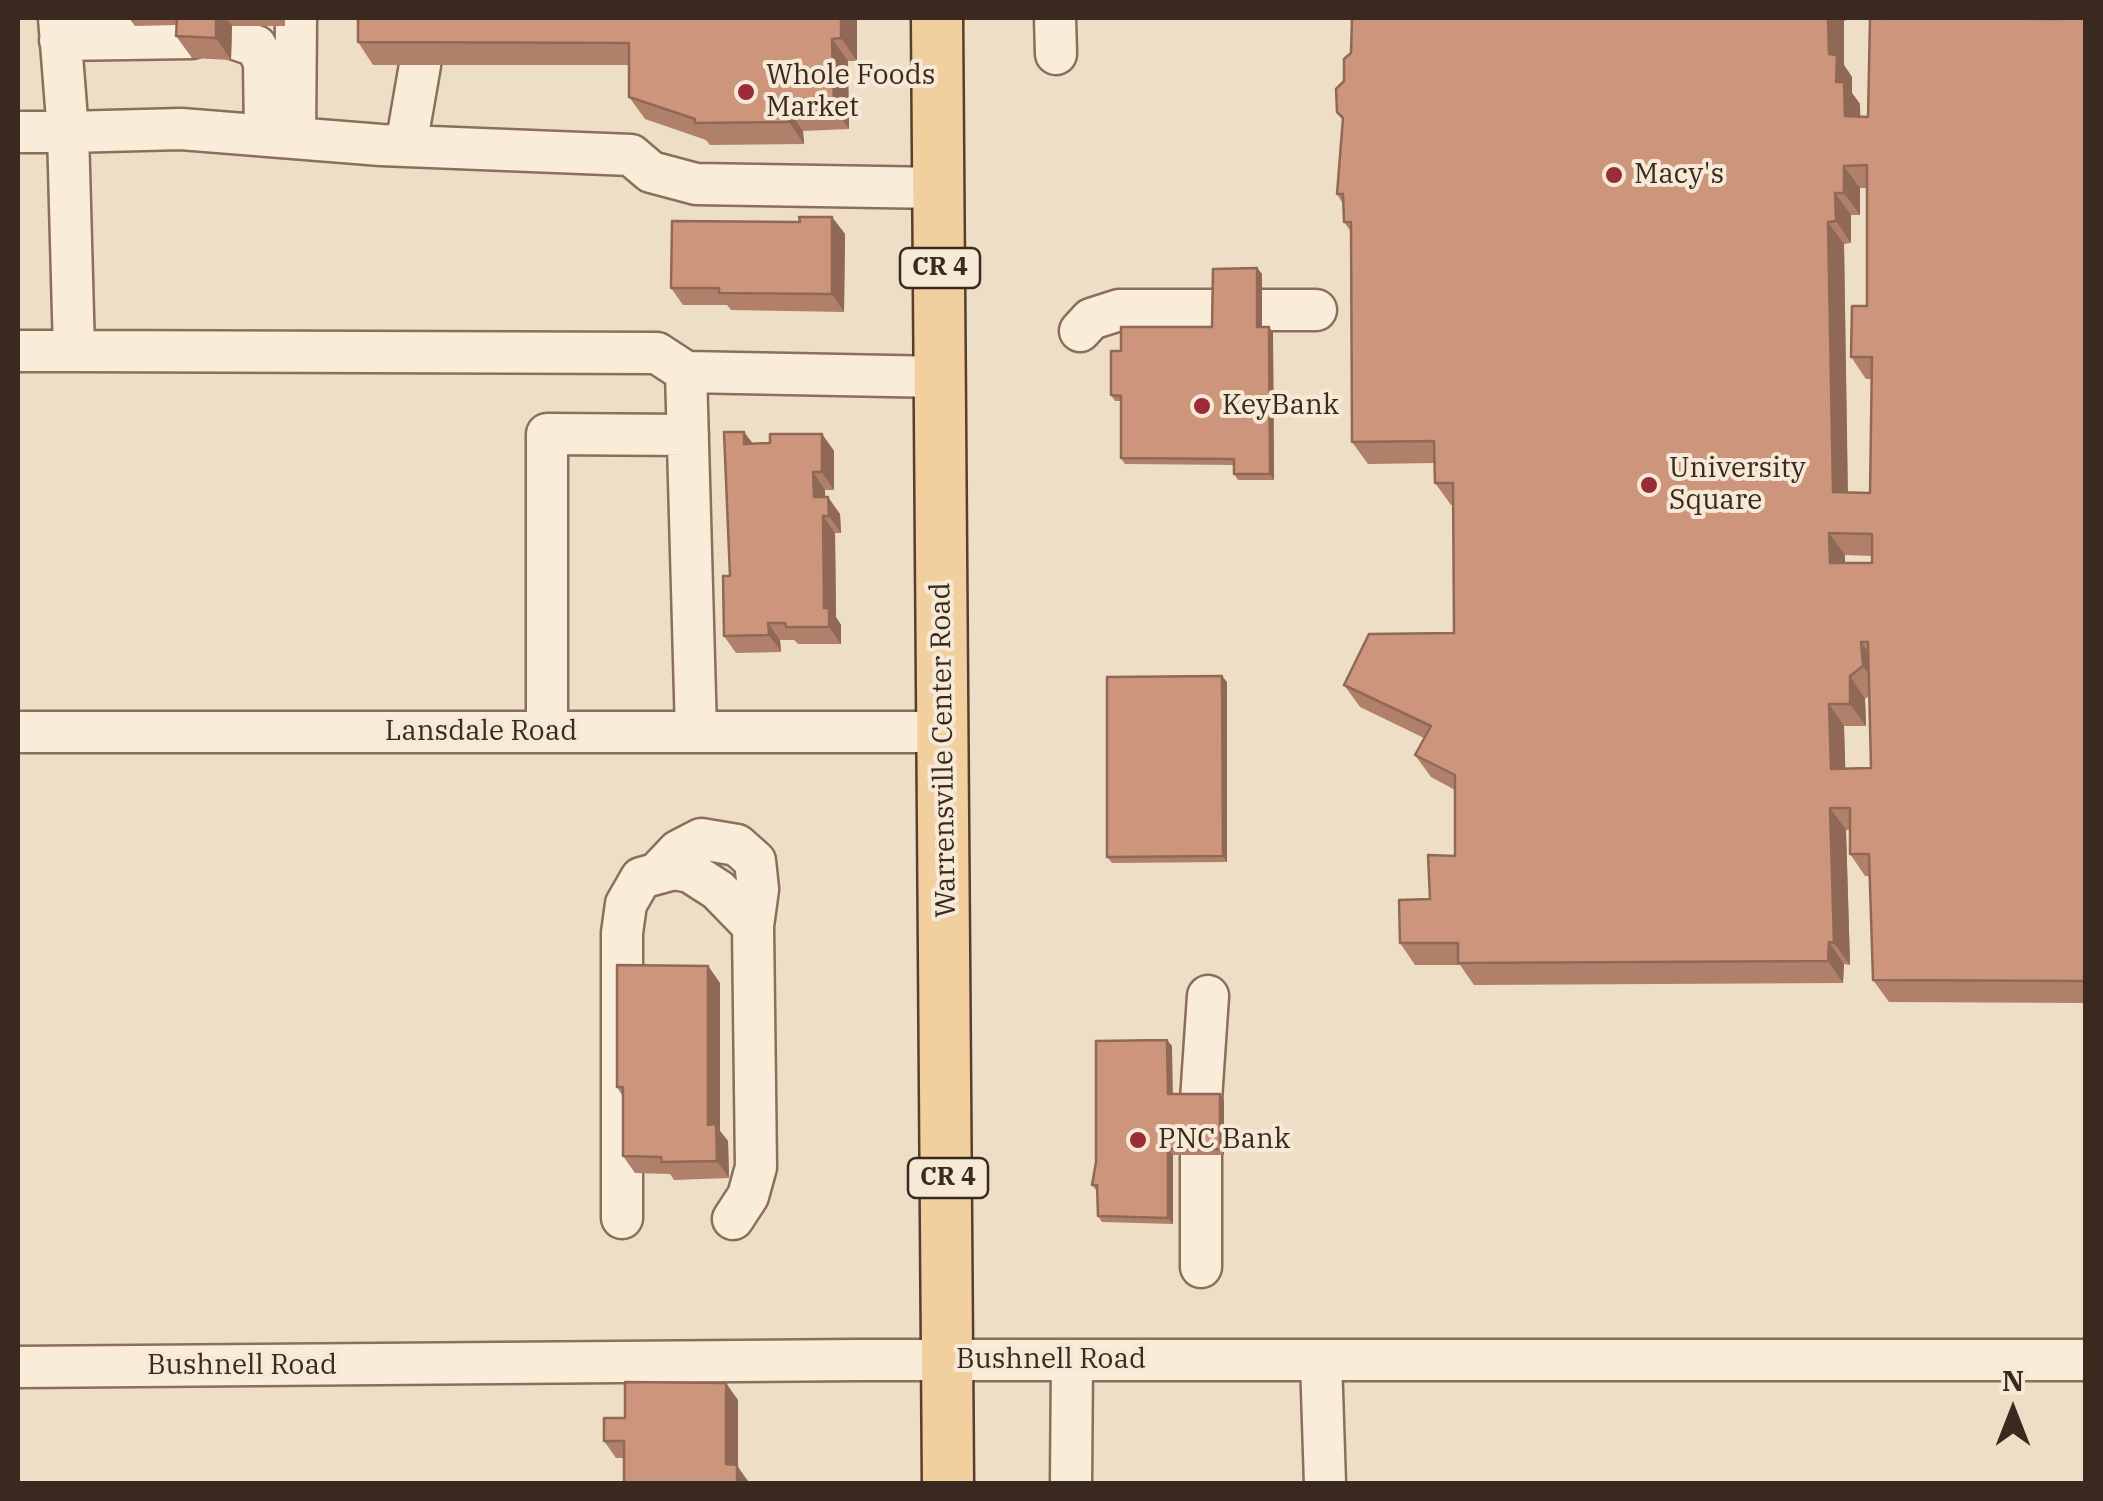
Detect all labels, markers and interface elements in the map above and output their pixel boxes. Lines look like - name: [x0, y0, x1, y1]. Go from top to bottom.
- place label: Whole Foods Market: [766, 59, 936, 125]
- marker: Whole Foods Market: [735, 81, 757, 103]
- place label: Macy's: [1634, 158, 1724, 192]
- marker: Macy's: [1603, 164, 1625, 186]
- road number: CR 4: [900, 248, 980, 288]
- place label: KeyBank: [1222, 389, 1339, 423]
- marker: KeyBank: [1191, 395, 1213, 417]
- place label: University Square: [1669, 452, 1806, 518]
- marker: University Square: [1638, 474, 1660, 496]
- street label: Warrensville Center Road: [924, 582, 964, 918]
- street label: Lansdale Road: [385, 715, 577, 749]
- place label: PNC Bank: [1158, 1123, 1290, 1157]
- marker: PNC Bank: [1127, 1129, 1149, 1151]
- road number: CR 4: [908, 1158, 988, 1198]
- street label: Bushnell Road: [956, 1343, 1146, 1377]
- street label: Bushnell Road: [147, 1349, 337, 1383]
- north arrow: [1963, 1361, 2063, 1461]
- text: N: [2002, 1362, 2024, 1399]

